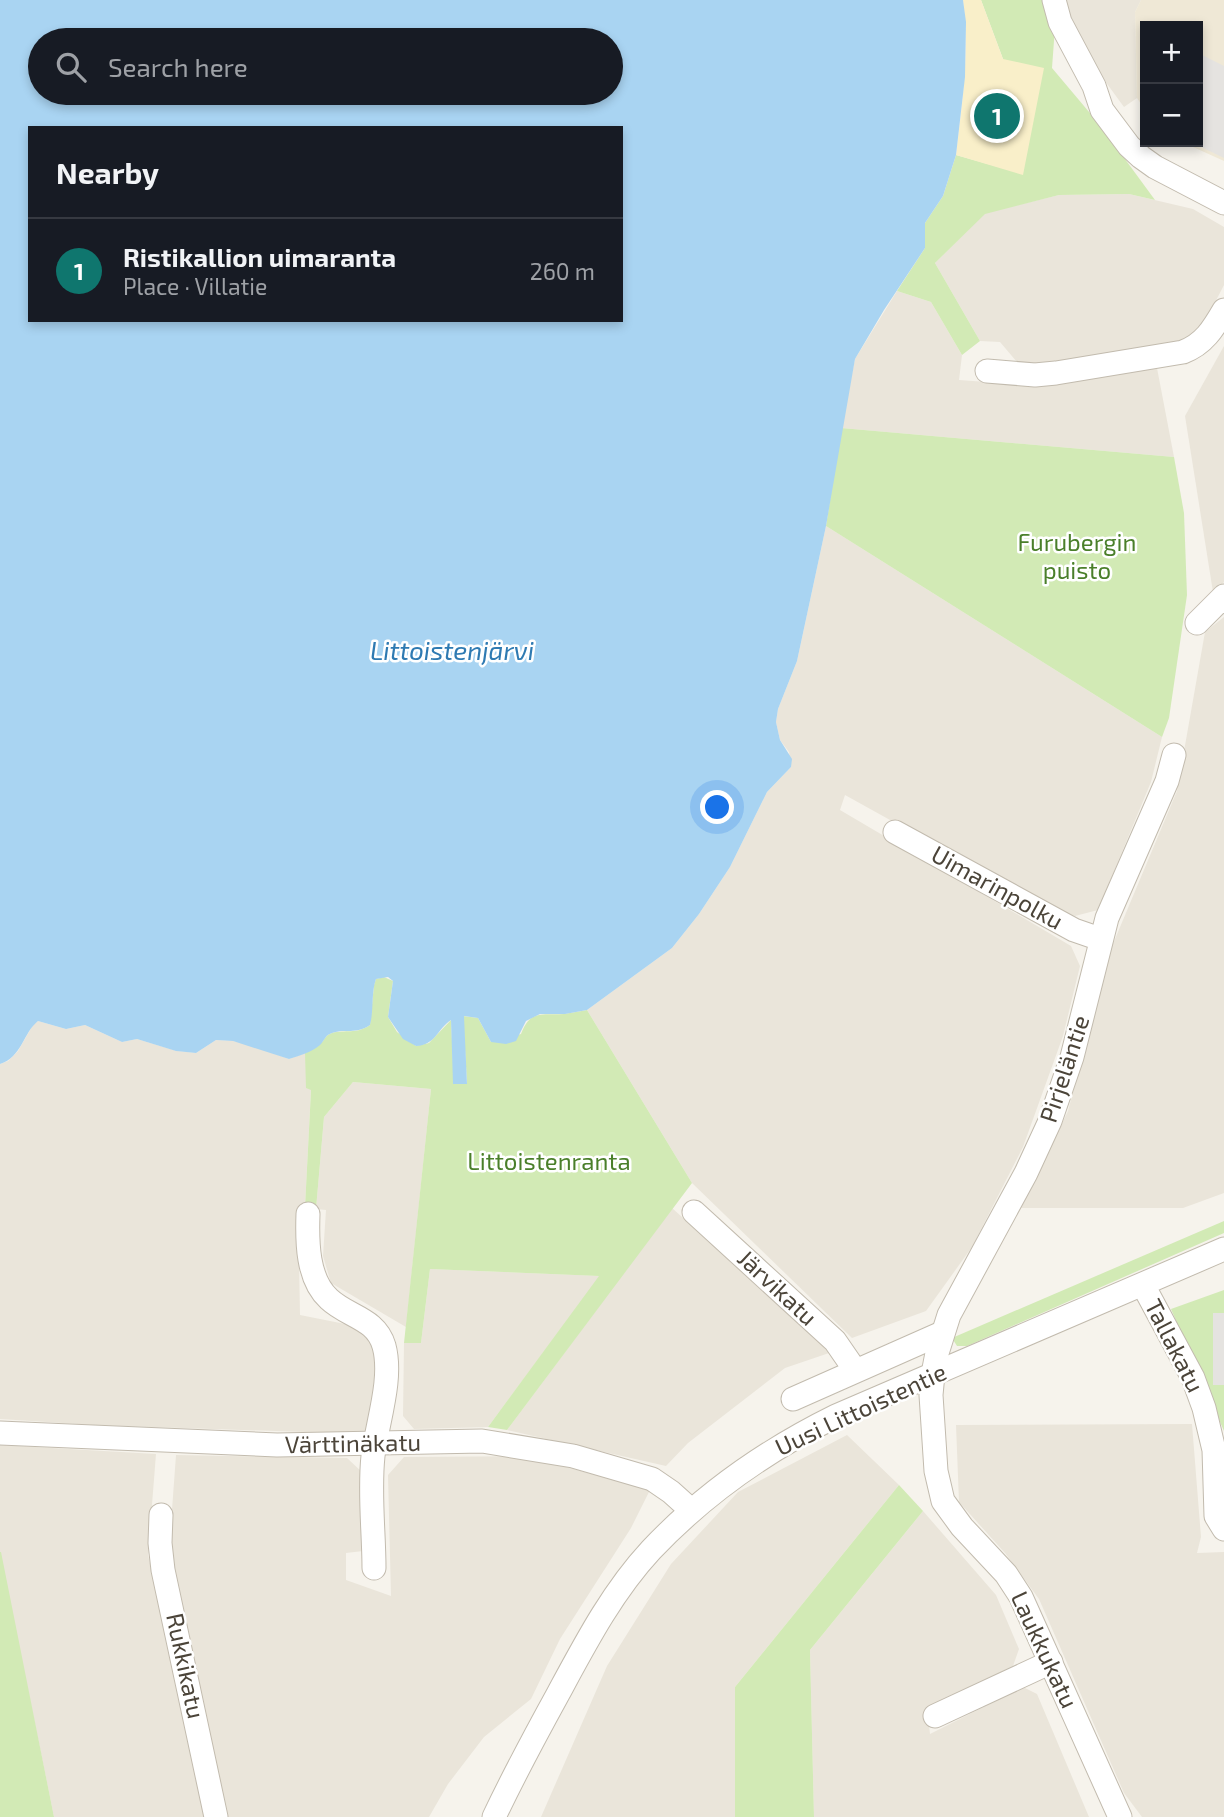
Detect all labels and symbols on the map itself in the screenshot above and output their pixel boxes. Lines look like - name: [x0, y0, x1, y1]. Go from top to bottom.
- pin: 1: [974, 90, 1020, 142]
- park label: Furubergin puisto: [1018, 527, 1136, 584]
- water label: Littoistenjärvi: [370, 634, 534, 665]
- your location: [700, 790, 734, 824]
- street label: Uimarinpolku: [927, 839, 1069, 935]
- street label: Pirjeläntie: [1033, 1011, 1094, 1126]
- park label: Littoistenranta: [467, 1146, 631, 1175]
- street label: Järvikatu: [732, 1243, 824, 1331]
- street label: Tallakatu: [1140, 1294, 1211, 1397]
- street label: Uusi Littoistentie: [770, 1356, 951, 1461]
- street label: Värttinäkatu: [285, 1427, 421, 1458]
- street label: Laukkukatu: [1006, 1586, 1085, 1712]
- street label: Rukkikatu: [161, 1610, 212, 1721]

